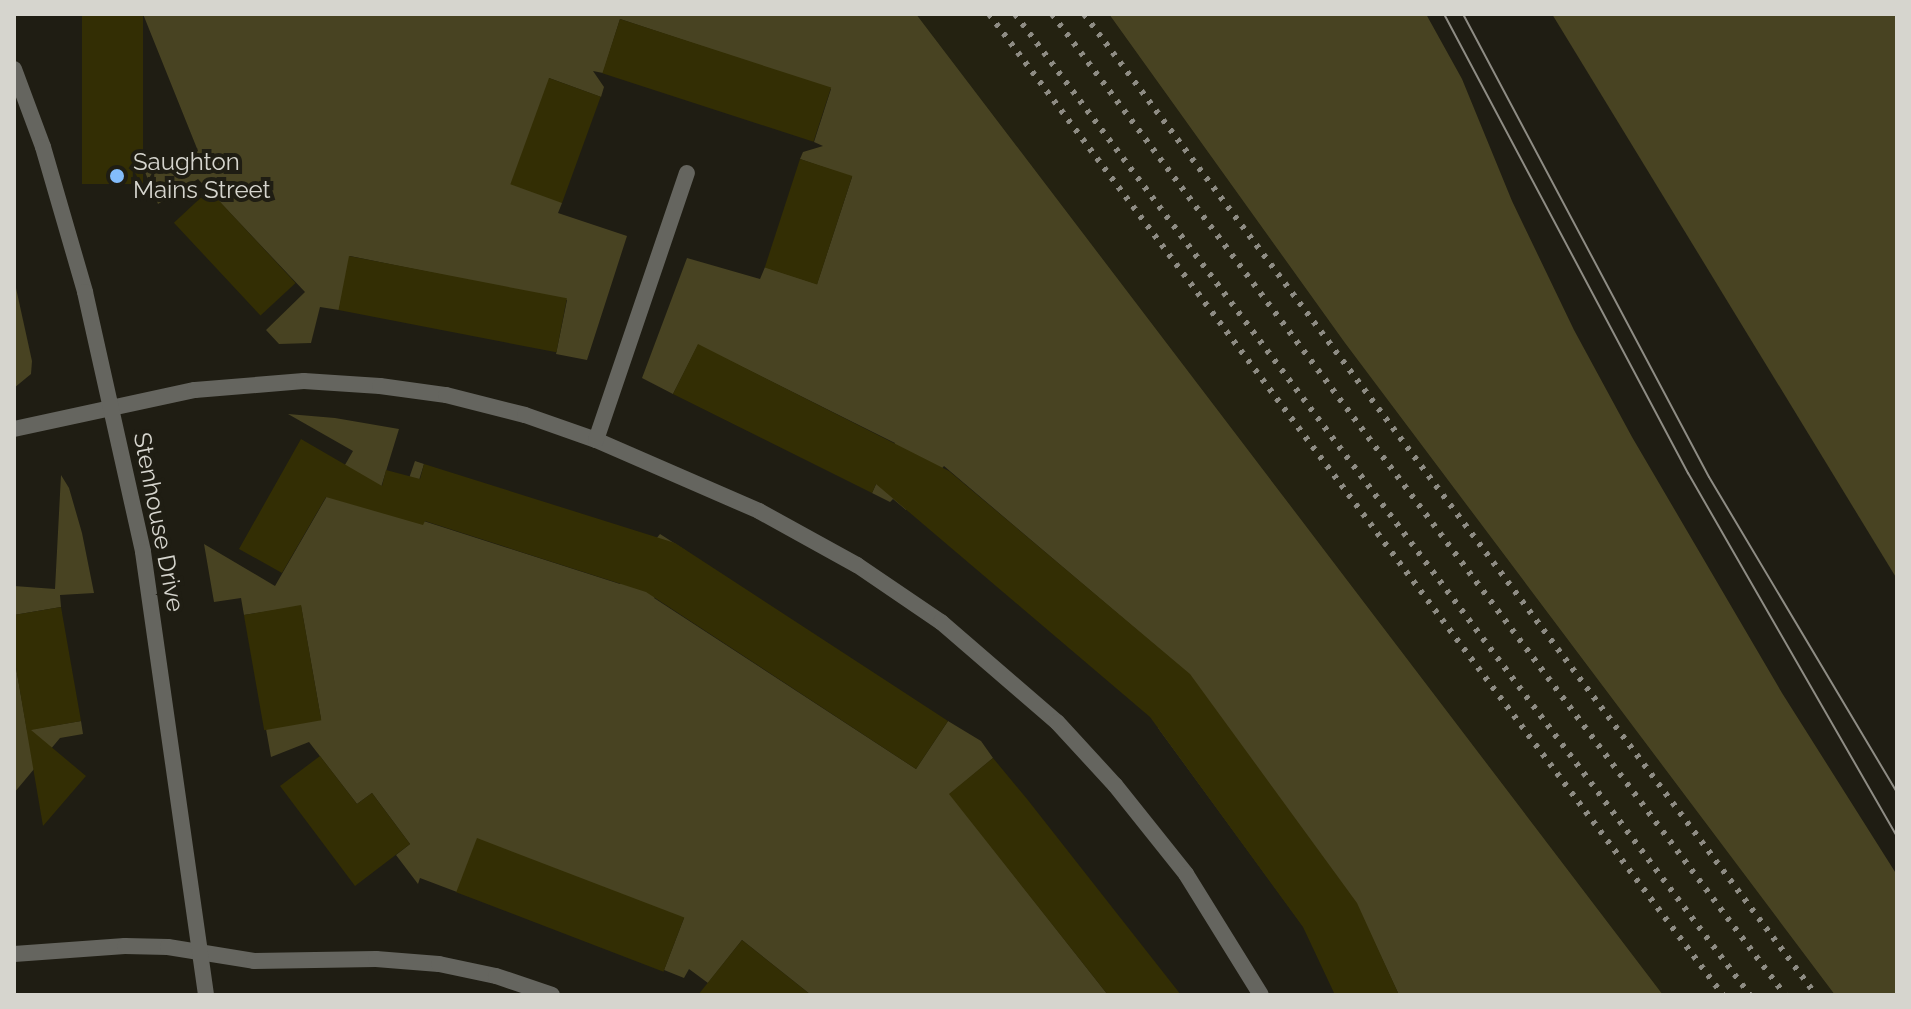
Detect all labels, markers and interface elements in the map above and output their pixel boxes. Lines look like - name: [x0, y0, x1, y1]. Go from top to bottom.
- place label: Saughton Mains Street: [133, 148, 270, 204]
- marker: Saughton Mains Street: [108, 167, 126, 185]
- street label: Stenhouse Drive: [128, 430, 190, 614]

